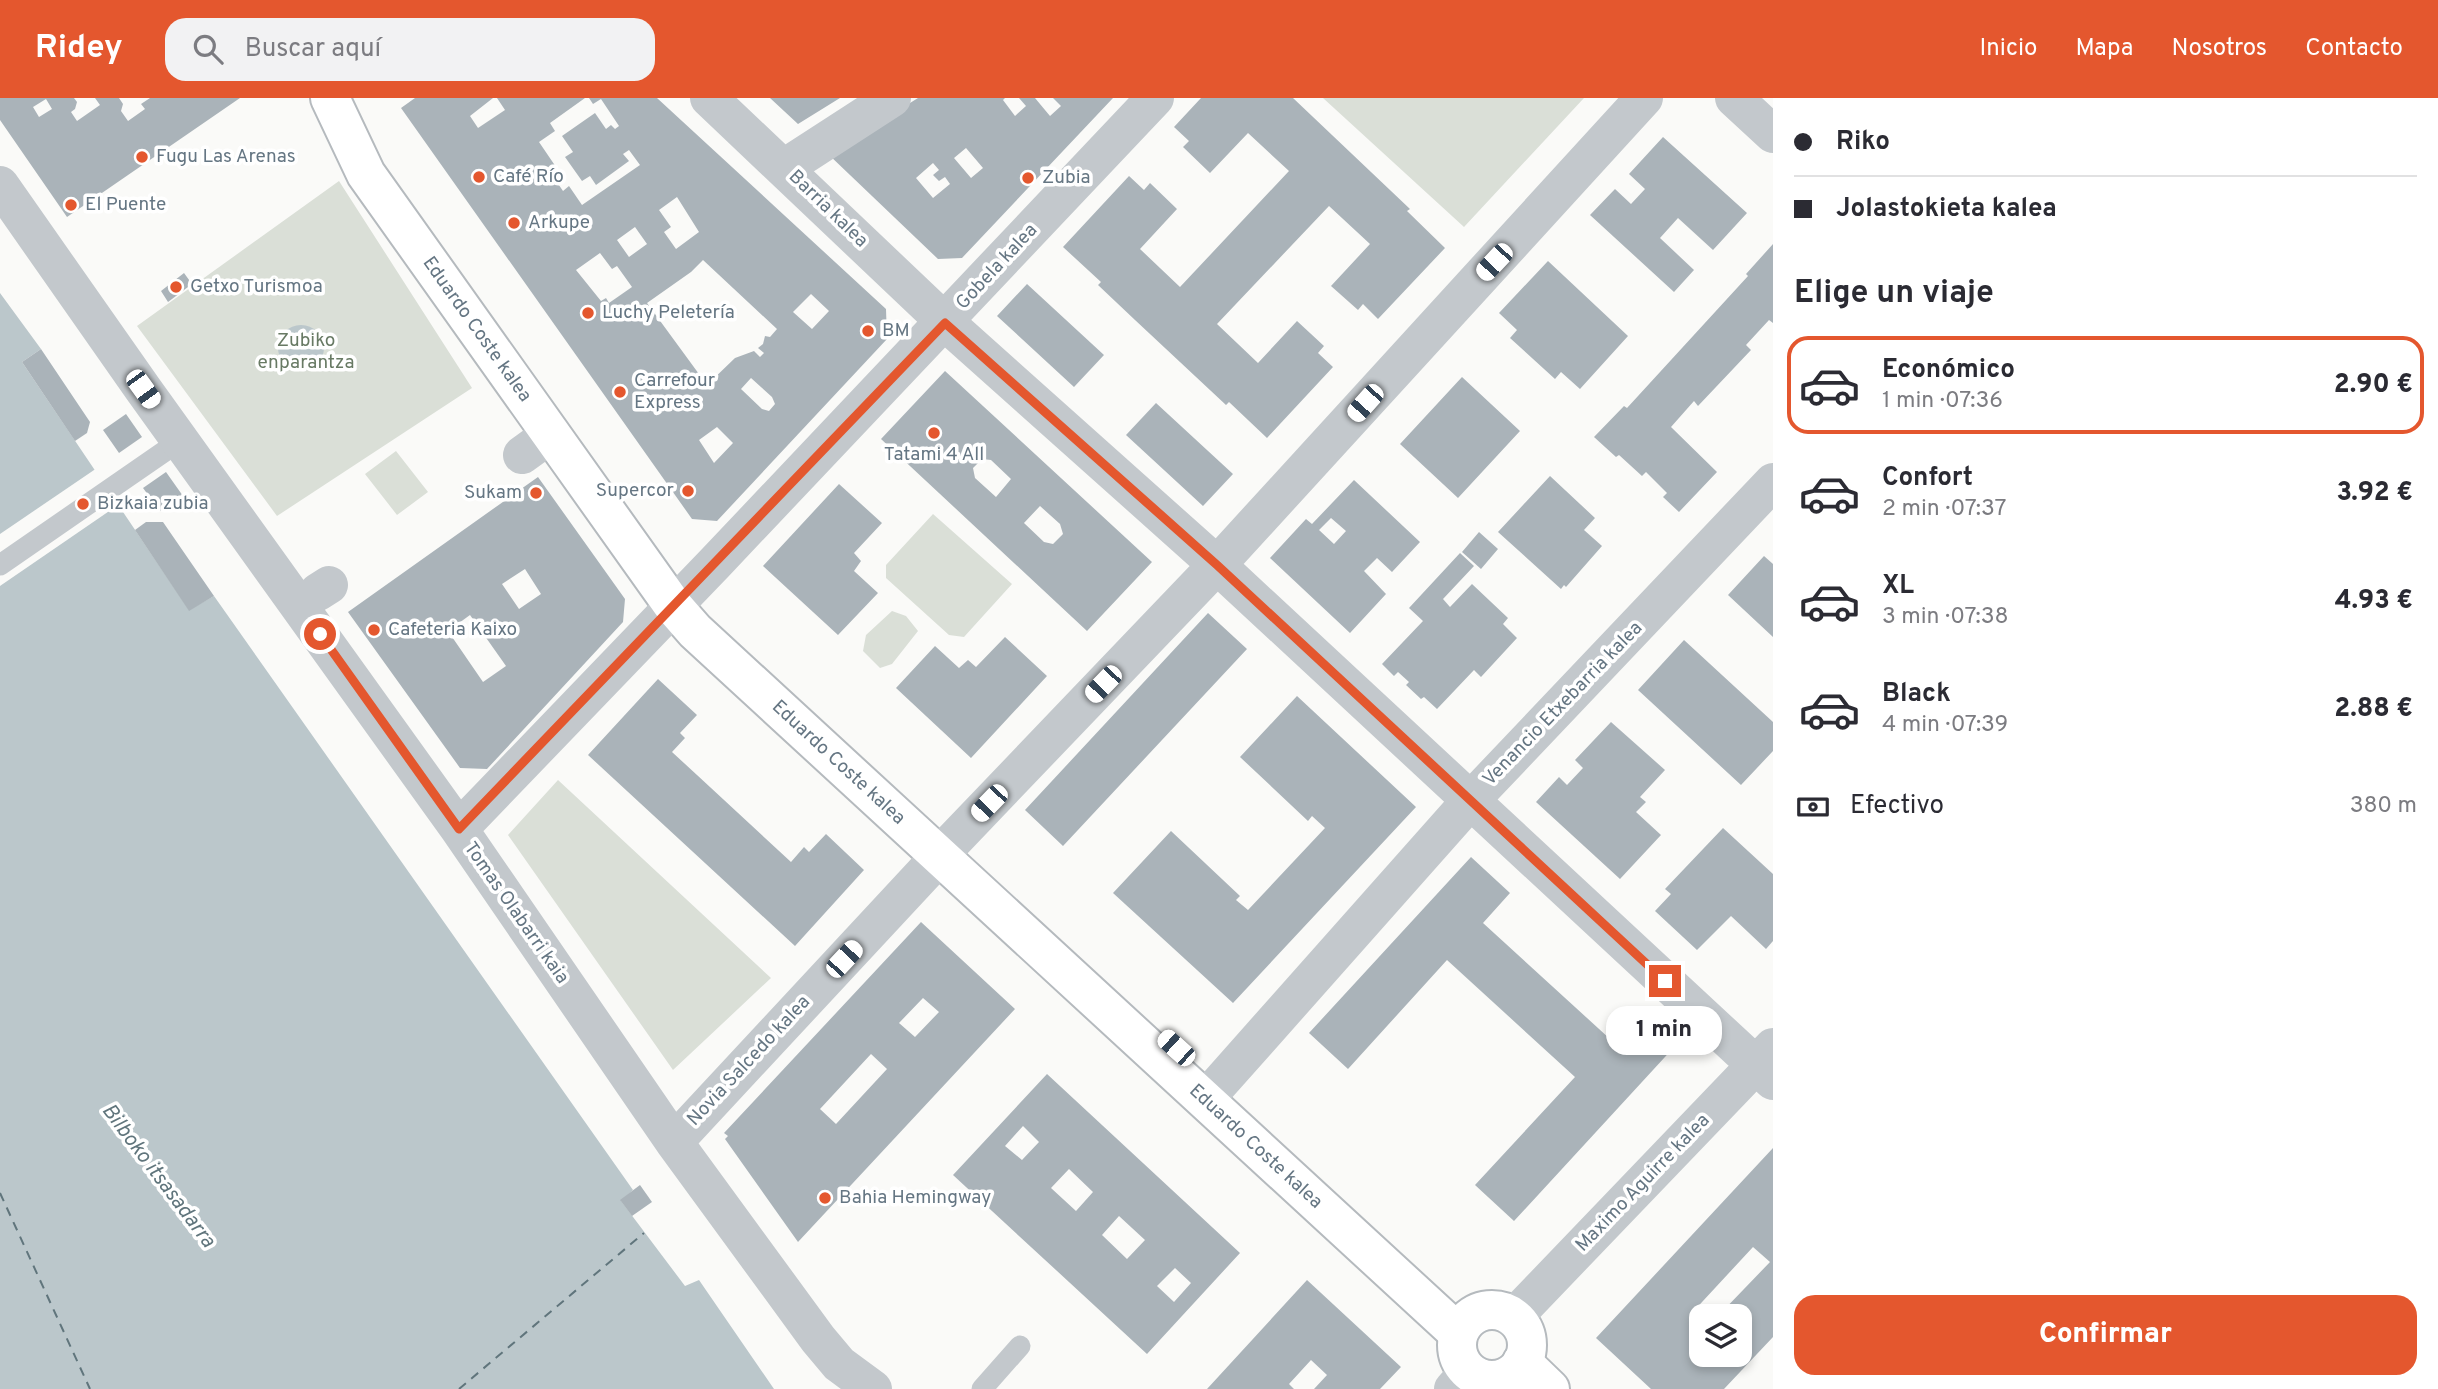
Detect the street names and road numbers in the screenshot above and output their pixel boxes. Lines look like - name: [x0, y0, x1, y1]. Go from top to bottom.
- street label: Barria kalea: [783, 165, 873, 253]
- street label: Gobela kalea: [951, 219, 1043, 315]
- street label: Eduardo Coste kalea: [417, 252, 537, 407]
- street label: Venancio Etxebarria kalea: [1478, 617, 1648, 791]
- street label: Eduardo Coste kalea: [766, 695, 910, 830]
- street label: Tomas Olabarri kaia: [458, 837, 574, 989]
- street label: Novia Salcedo kalea: [682, 991, 816, 1131]
- street label: Eduardo Coste kalea: [1184, 1079, 1327, 1214]
- street label: Maximo Aguirre kalea: [1571, 1109, 1715, 1257]

